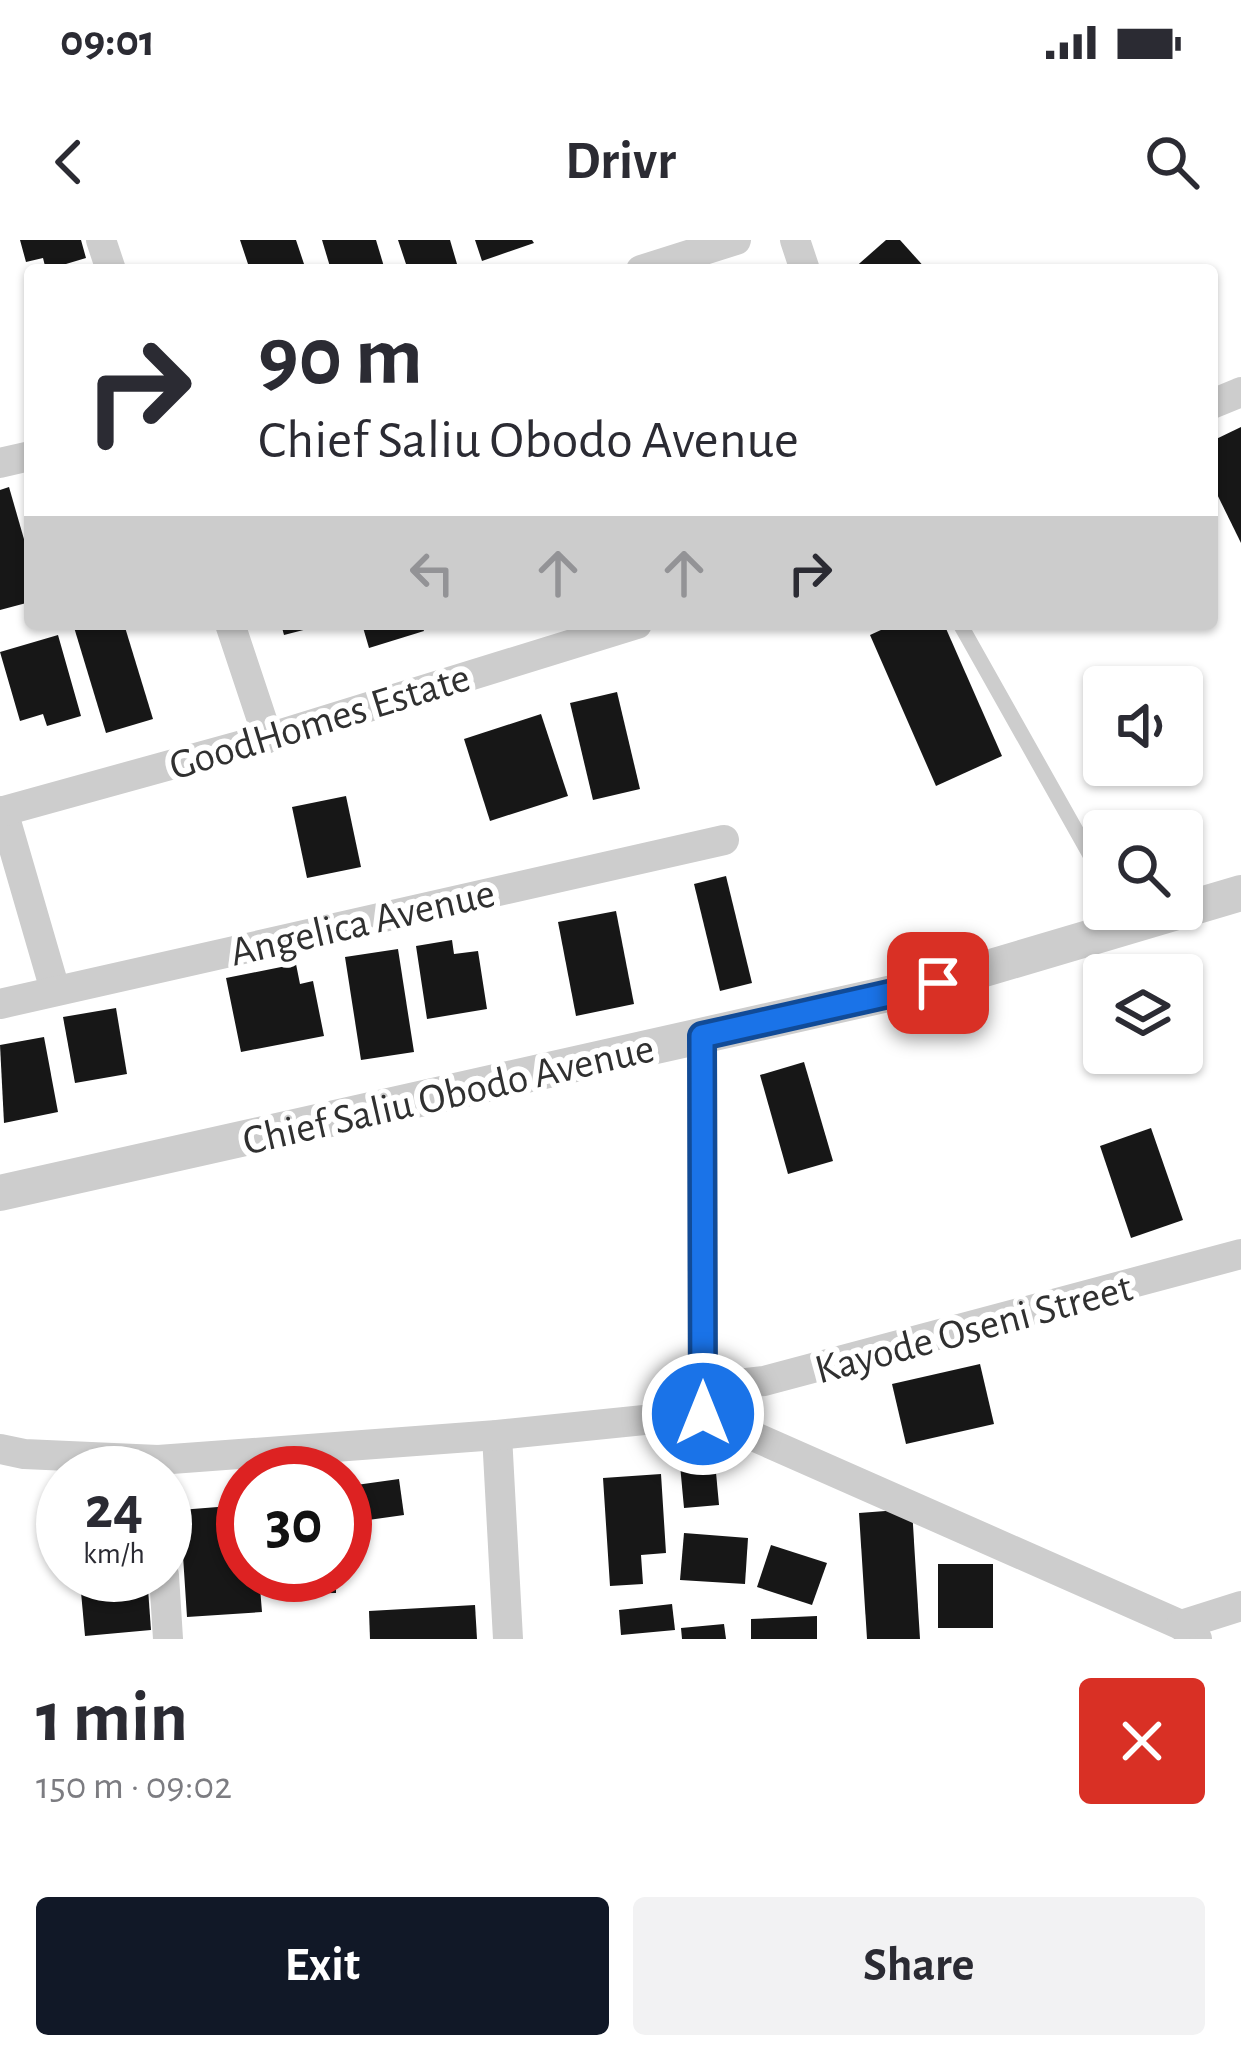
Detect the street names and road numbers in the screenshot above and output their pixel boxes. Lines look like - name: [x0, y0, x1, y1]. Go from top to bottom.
- street label: GoodHomes Estate: [164, 656, 475, 788]
- street label: Angelica Avenue: [226, 872, 499, 974]
- street label: Chief Saliu Obodo Avenue: [239, 1027, 658, 1163]
- street label: Kayode Oseni Street: [810, 1266, 1137, 1391]

